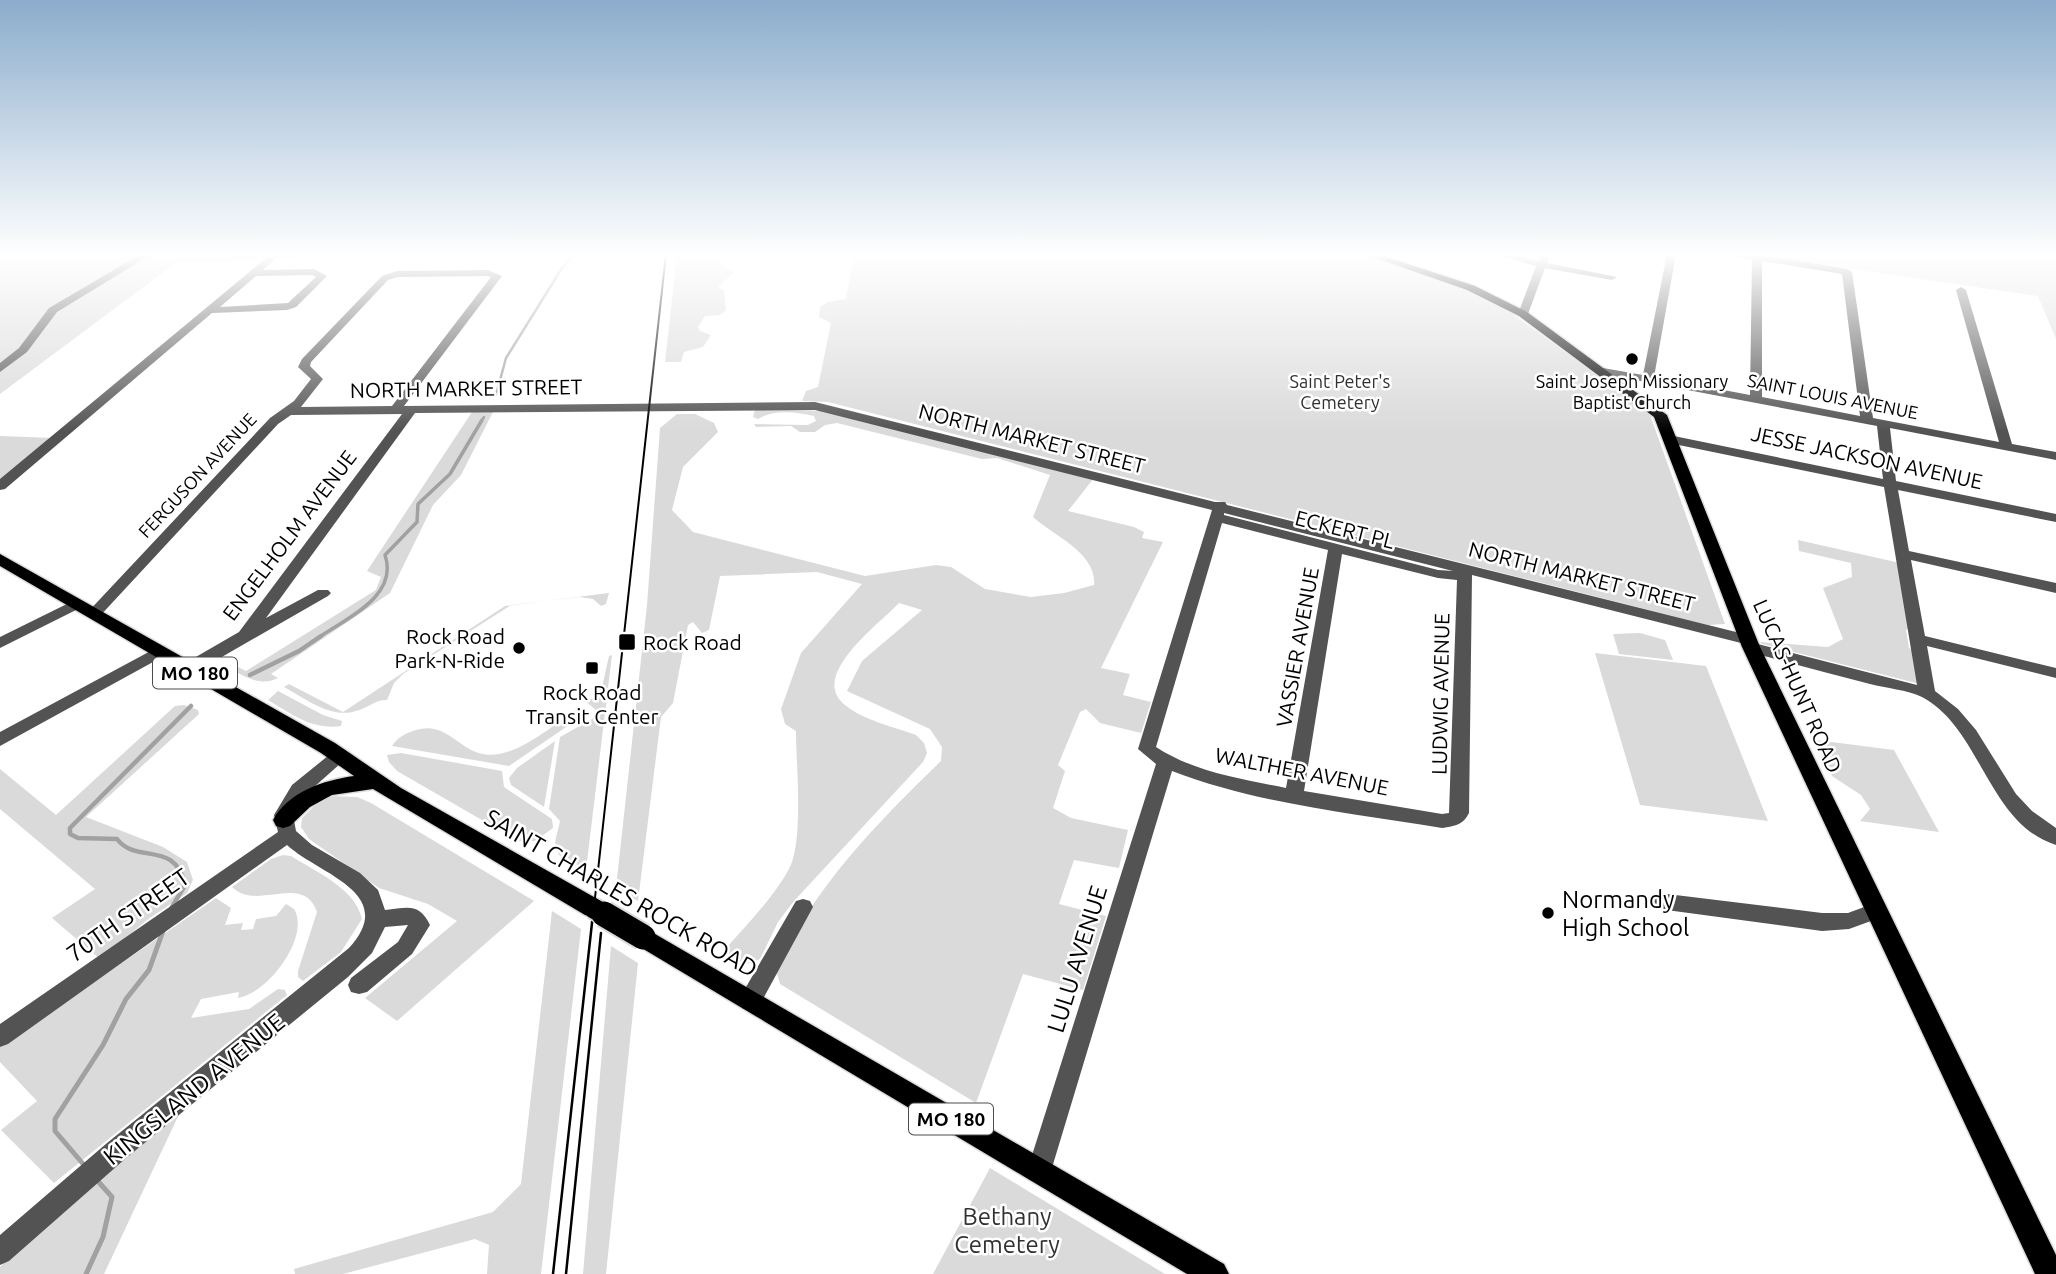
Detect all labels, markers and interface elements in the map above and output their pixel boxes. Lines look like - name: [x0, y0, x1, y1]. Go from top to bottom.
- marker: Saint Joseph Missionary Baptist Church: [1624, 351, 1640, 367]
- street label: SAINT LOUIS AVENUE: [1746, 370, 1920, 422]
- park label: Saint Peter's Cemetery: [1290, 371, 1391, 412]
- place label: Saint Joseph Missionary Baptist Church: [1536, 371, 1729, 412]
- street label: NORTH MARKET STREET: [350, 374, 583, 402]
- street label: NORTH MARKET STREET: [916, 398, 1148, 478]
- street label: FERGUSON AVENUE: [134, 409, 260, 541]
- street label: JESSE JACKSON AVENUE: [1749, 421, 1985, 493]
- street label: ENGELHOLM AVENUE: [217, 445, 361, 625]
- street label: ECKERT PL: [1293, 505, 1398, 553]
- street label: NORTH MARKET STREET: [1466, 536, 1698, 616]
- street label: VASSIER AVENUE: [1271, 565, 1323, 729]
- street label: LUCAS-HUNT ROAD: [1749, 595, 1847, 777]
- street label: LUDWIG AVENUE: [1427, 613, 1453, 775]
- place label: Rock Road Park-N-Ride: [394, 624, 505, 672]
- place label: Rock Road: [643, 630, 742, 654]
- marker: Rock Road: [617, 632, 637, 652]
- marker: Rock Road Park-N-Ride: [511, 640, 527, 656]
- road number: MO 180: [153, 658, 237, 688]
- marker: Rock Road Transit Center: [584, 660, 600, 676]
- place label: Rock Road Transit Center: [525, 680, 659, 728]
- street label: WALTHER AVENUE: [1213, 742, 1391, 800]
- street label: SAINT CHARLES ROCK ROAD: [480, 804, 762, 982]
- street label: 70TH STREET: [61, 863, 195, 967]
- street label: LULU AVENUE: [1042, 882, 1112, 1036]
- place label: Normandy High School: [1562, 886, 1689, 941]
- marker: Normandy High School: [1540, 905, 1556, 921]
- street label: KINGSLAND AVENUE: [98, 1008, 290, 1170]
- road number: MO 180: [909, 1104, 993, 1134]
- park label: Bethany Cemetery: [954, 1203, 1060, 1258]

